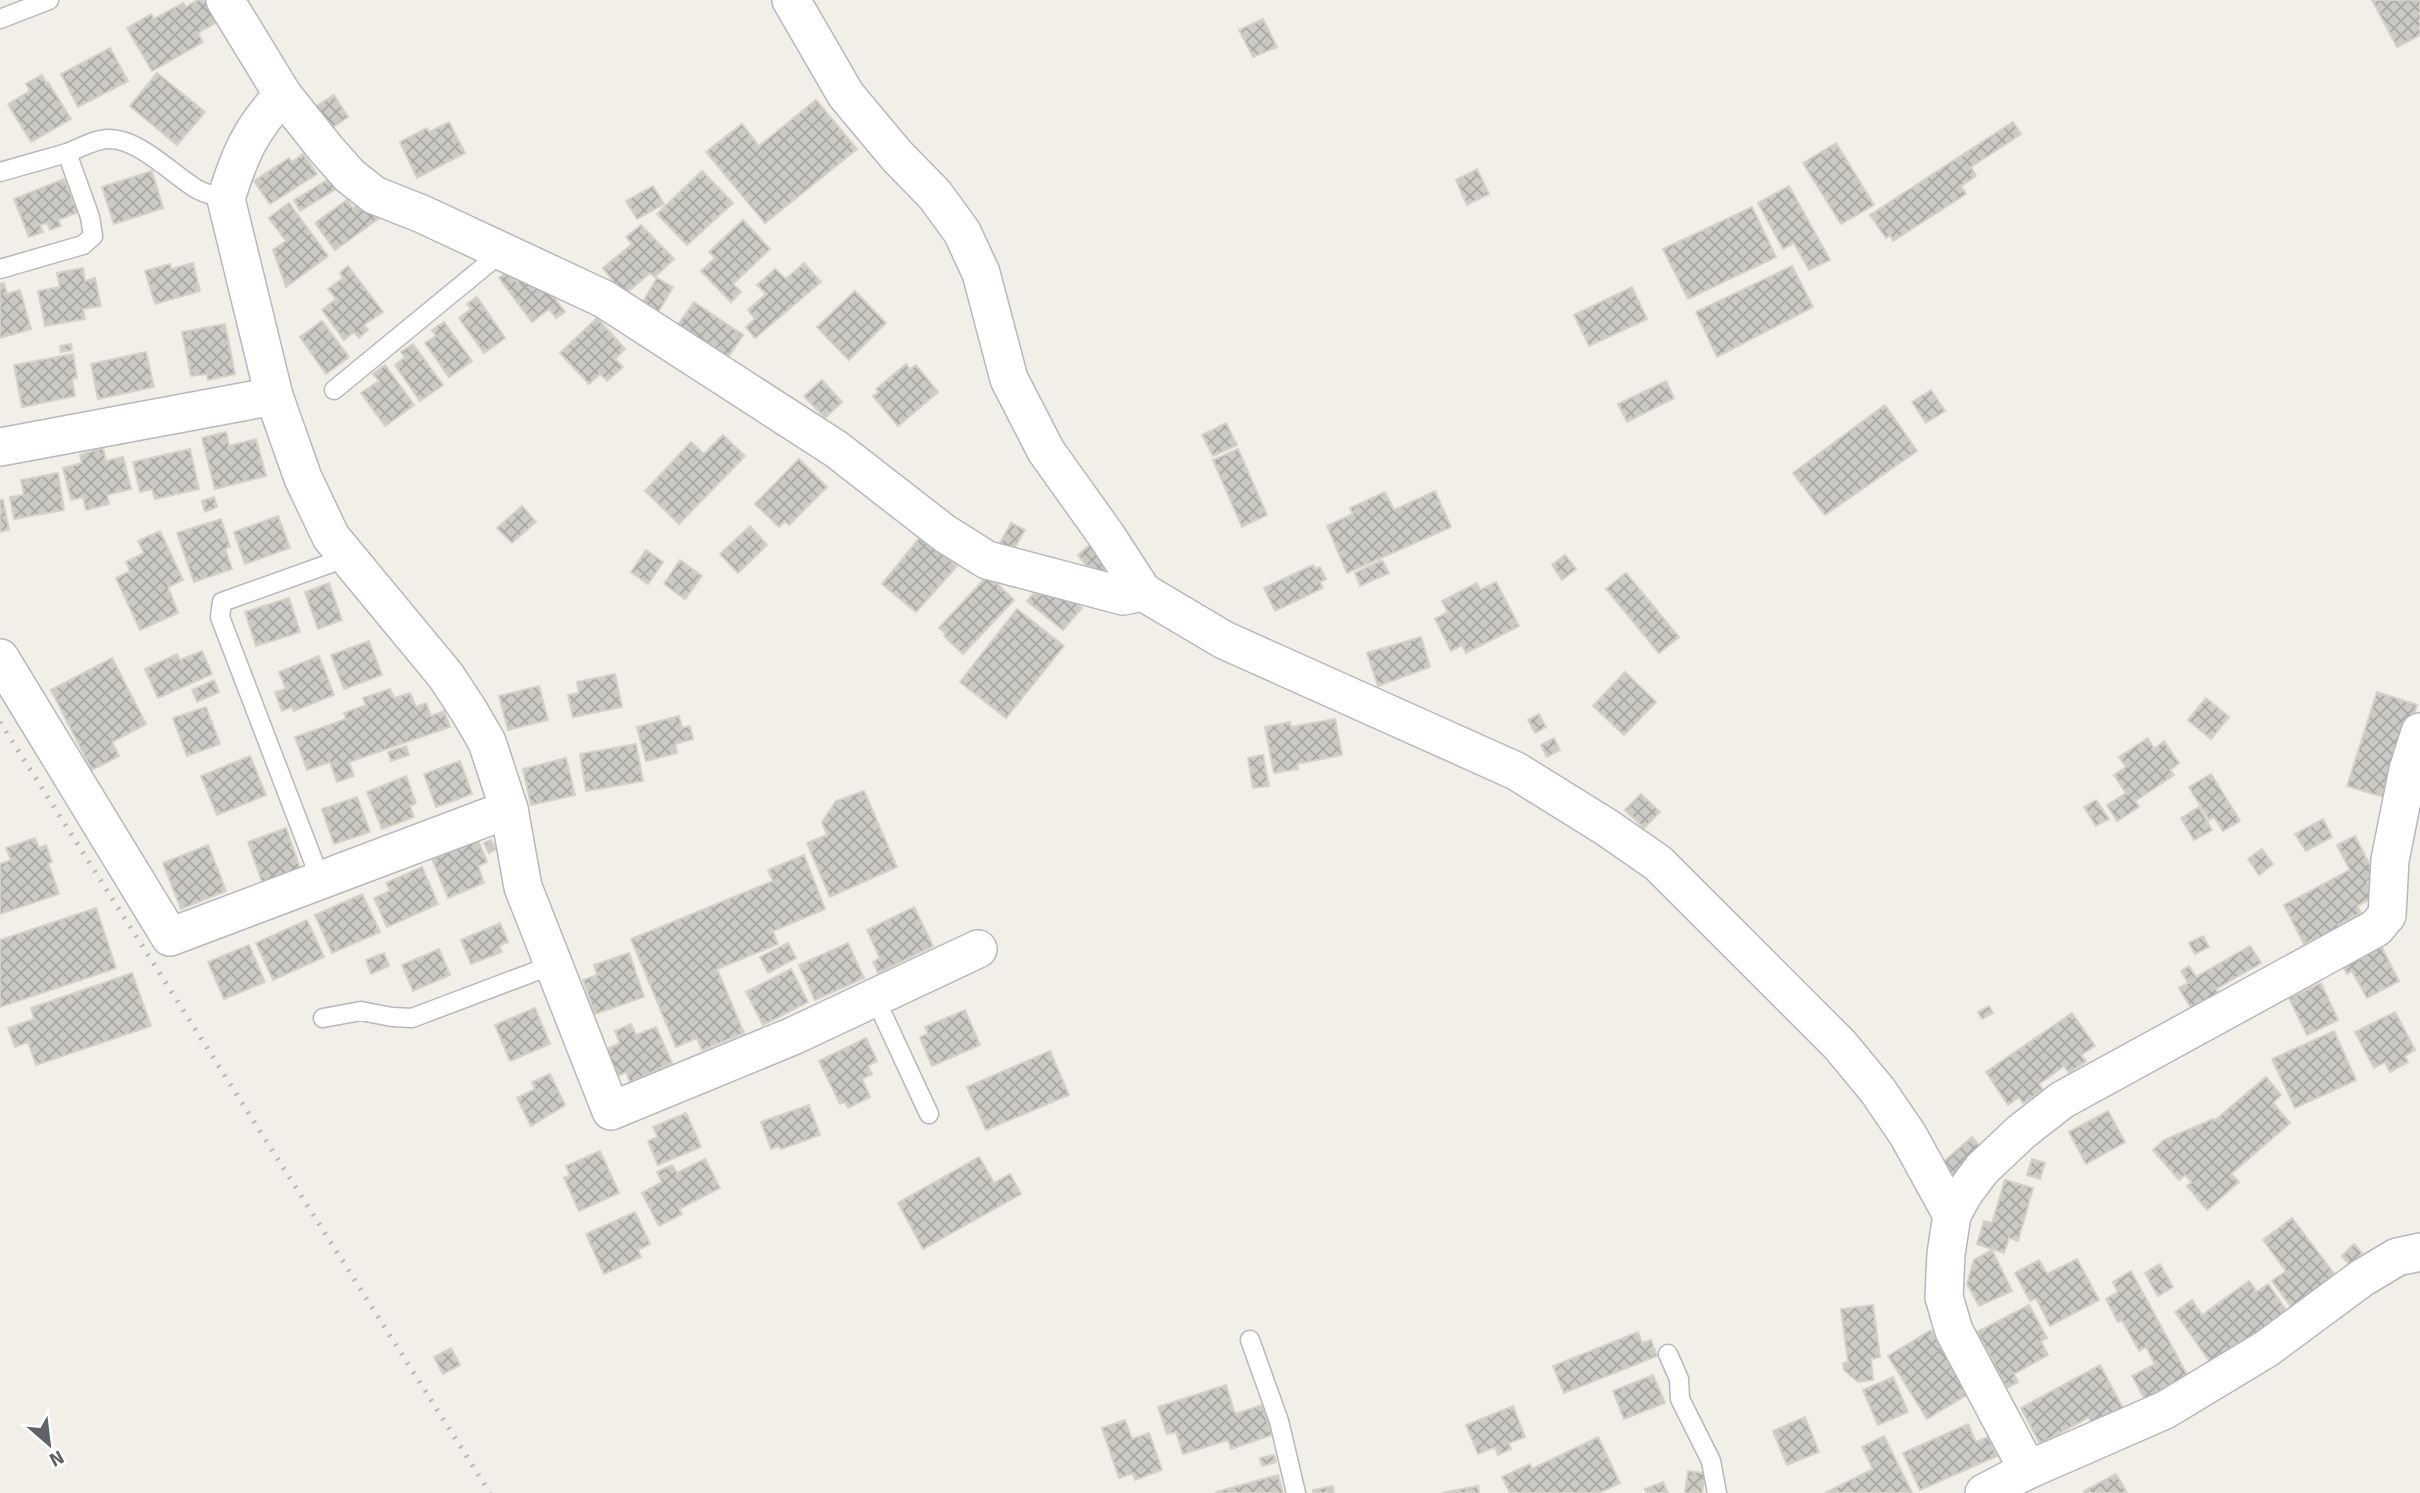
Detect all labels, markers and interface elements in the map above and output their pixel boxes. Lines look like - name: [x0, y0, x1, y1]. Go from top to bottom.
- north arrow: [14, 1409, 84, 1479]
- text: N: [45, 1444, 68, 1472]

